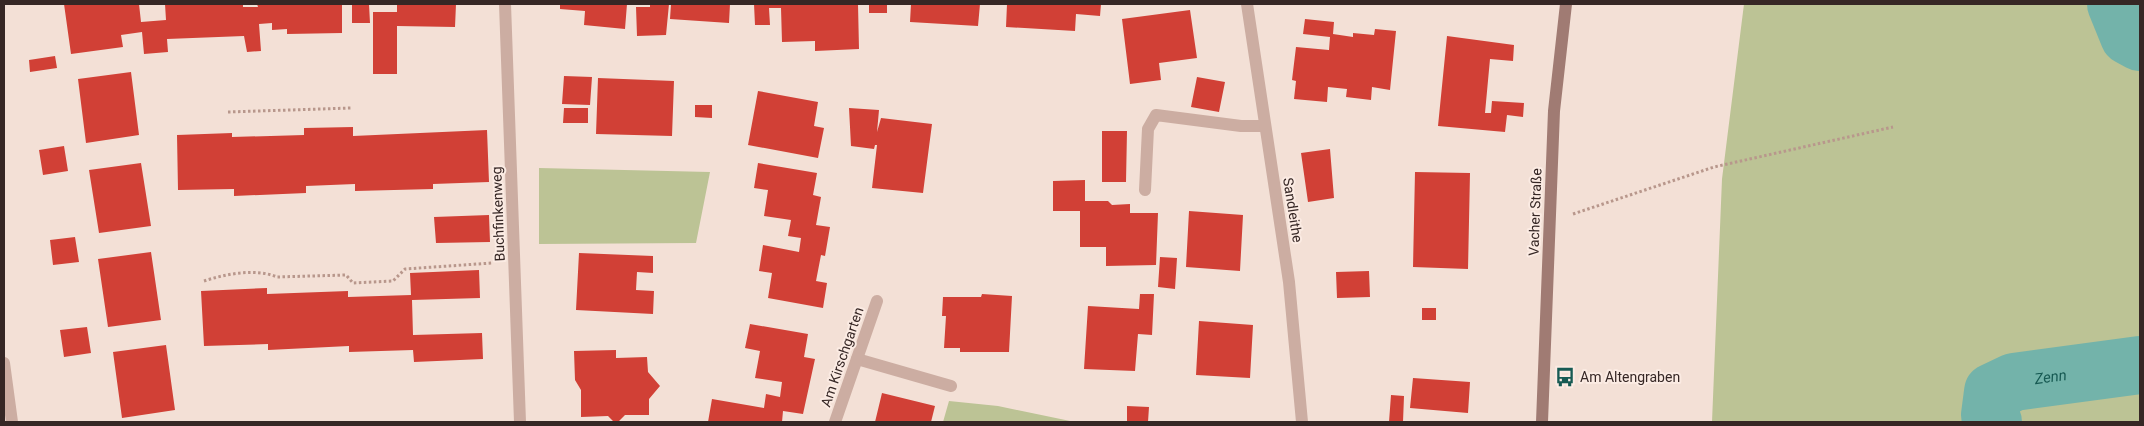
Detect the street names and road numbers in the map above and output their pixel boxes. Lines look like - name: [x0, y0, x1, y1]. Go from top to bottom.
- street label: Buchfinkenweg: [488, 166, 508, 262]
- street label: Vacher Straße: [1525, 168, 1545, 256]
- street label: Sandleithe: [1280, 176, 1306, 244]
- street label: Am Kirschgarten: [817, 305, 867, 409]

